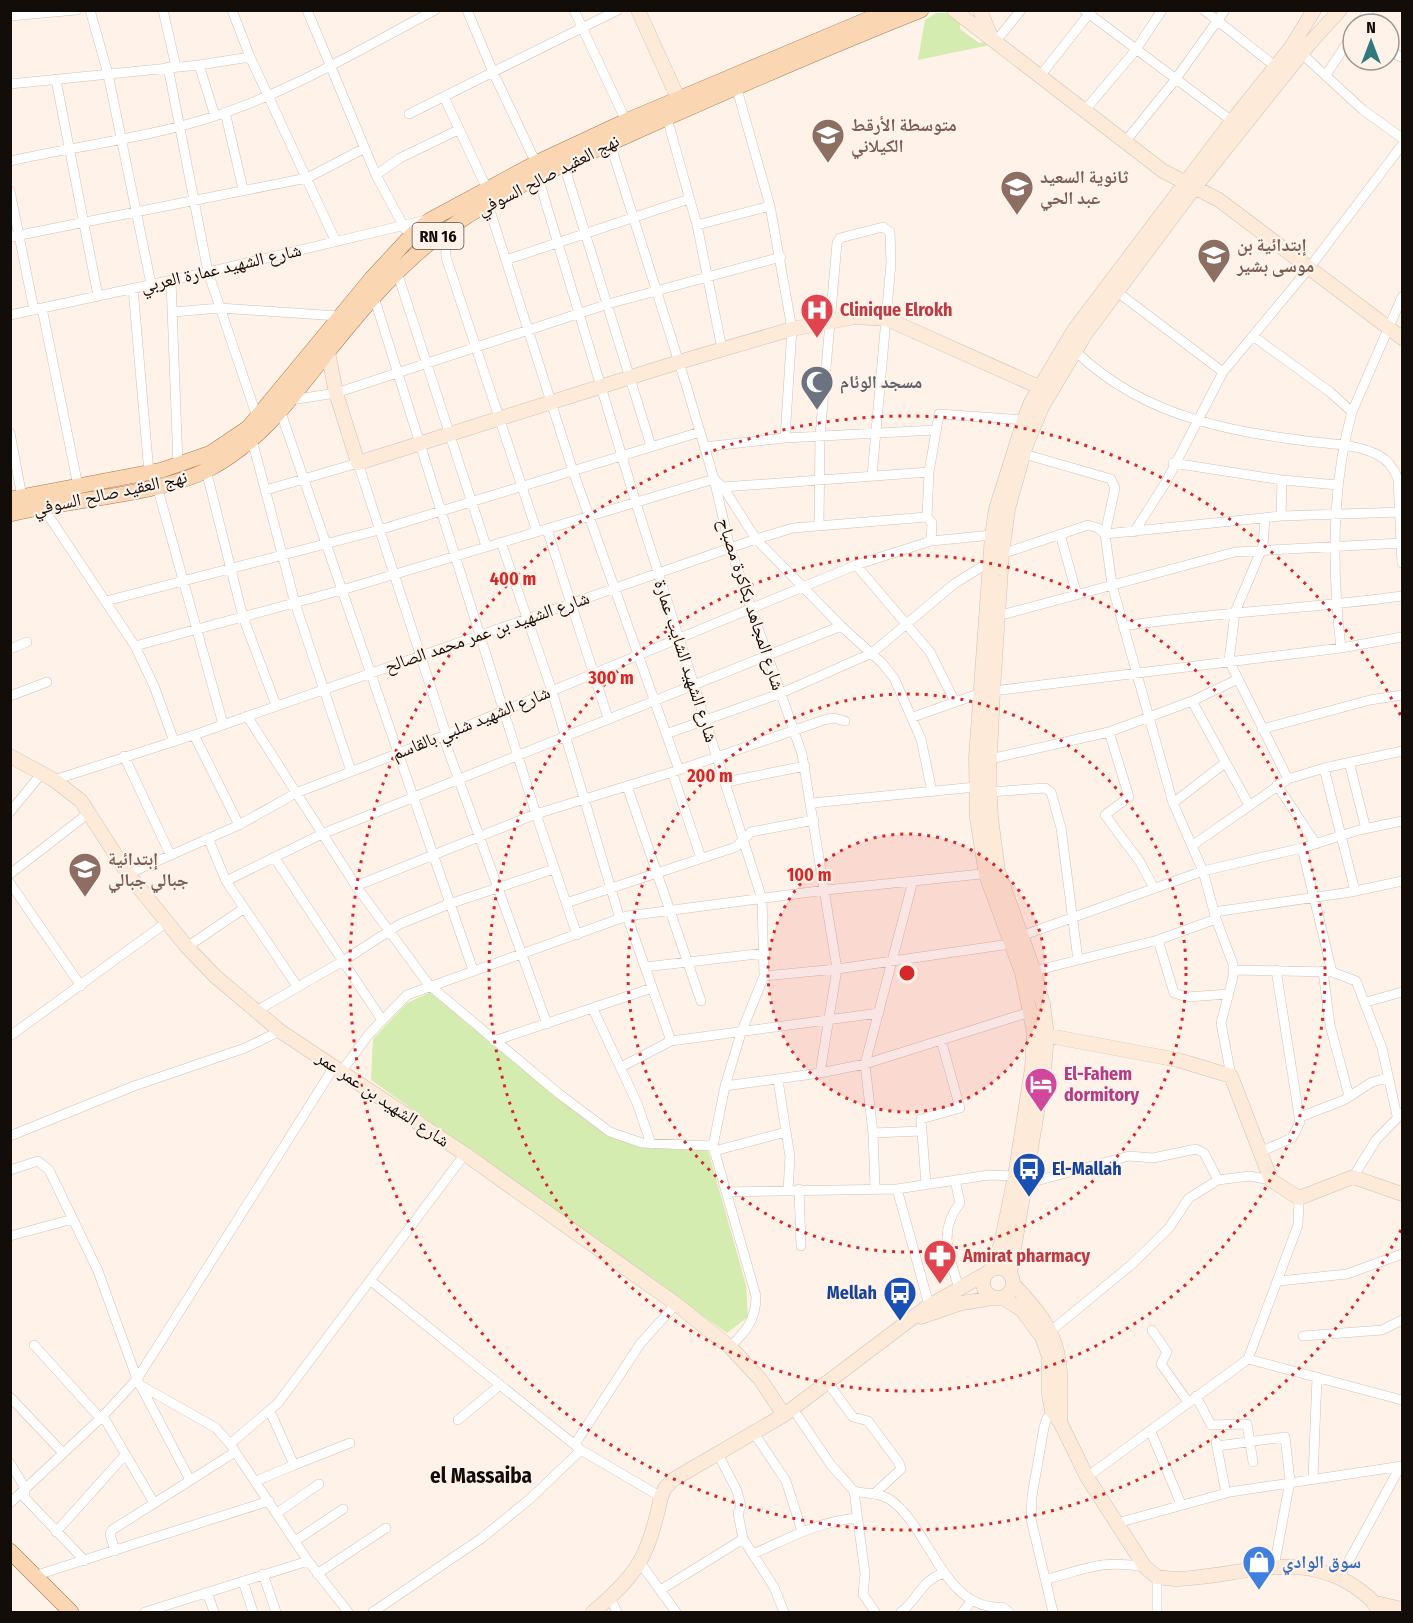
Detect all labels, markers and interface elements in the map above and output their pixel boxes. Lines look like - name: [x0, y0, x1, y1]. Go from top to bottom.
- north arrow: [1341, 12, 1401, 72]
- text: N: [1366, 18, 1376, 37]
- place label: متوسطة الأرقط الكيلاني: [851, 114, 957, 160]
- school or university icon: متوسطة الأرقط الكيلاني: [810, 117, 846, 164]
- street label: نهج العقيد صالح السوفي: [473, 130, 625, 224]
- place label: ثانوية السعيد عبد الحي: [1040, 166, 1128, 212]
- school or university icon: ثانوية السعيد عبد الحي: [999, 169, 1035, 216]
- road number: RN 16: [412, 223, 464, 249]
- place label: إبتدائية بن موسى بشير: [1236, 234, 1314, 277]
- school or university icon: إبتدائية بن موسى بشير: [1196, 237, 1232, 284]
- street label: شارع الشهيد عمارة العربي: [138, 239, 304, 301]
- hospital icon: Clinique Elrokh: [799, 292, 835, 339]
- place label: Clinique Elrokh: [840, 299, 953, 321]
- mosque icon: مسجد الوئام: [799, 364, 835, 411]
- place label: مسجد الوئام: [840, 371, 922, 394]
- street label: نهج العقيد صالح السوفي: [31, 466, 190, 524]
- street label: شارع المجاهد بكاكرة مصباح: [712, 515, 789, 693]
- text: 400 m: [490, 568, 536, 590]
- street label: شارع الشهيد الشايب عمارة: [649, 577, 723, 745]
- street label: شارع الشهيد بن عمر محمد الصالح: [382, 587, 593, 678]
- text: 300 m: [587, 667, 634, 689]
- street label: شارع الشهيد شلبي بالقاسم: [389, 681, 555, 768]
- text: 200 m: [686, 765, 733, 787]
- place label: إبتدائية جبالي جبالي: [108, 848, 189, 894]
- school or university icon: إبتدائية جبالي جبالي: [67, 851, 103, 898]
- text: 100 m: [787, 864, 831, 886]
- centre of rings: [897, 963, 917, 983]
- street label: شارع الشهيد بن عمر عمر: [311, 1046, 454, 1152]
- place label: El-Fahem dormitory: [1064, 1063, 1140, 1106]
- hotel icon: El-Fahem dormitory: [1023, 1066, 1059, 1113]
- bus stop icon: El-Mallah: [1011, 1151, 1047, 1198]
- place label: El-Mallah: [1052, 1158, 1122, 1180]
- pharmacy icon: Amirat pharmacy: [922, 1238, 958, 1285]
- place label: Amirat pharmacy: [962, 1245, 1091, 1267]
- bus stop icon: Mellah: [882, 1275, 918, 1322]
- place label: Mellah: [827, 1282, 877, 1304]
- district label: el Massaiba: [430, 1463, 532, 1489]
- shop icon: سوق الوادي: [1241, 1544, 1277, 1591]
- place label: سوق الوادي: [1282, 1551, 1361, 1576]

